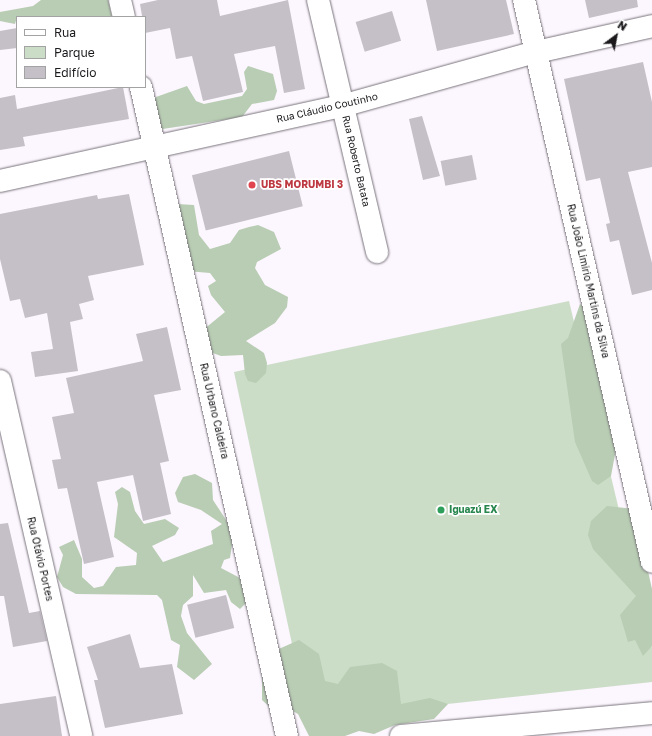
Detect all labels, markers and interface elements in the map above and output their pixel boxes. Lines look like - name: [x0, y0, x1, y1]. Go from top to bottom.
- legend: [16, 16, 146, 88]
- north arrow: [596, 16, 636, 56]
- text: N: [616, 18, 630, 33]
- text: Rua: [54, 25, 76, 40]
- text: Parque: [54, 45, 95, 60]
- text: Edifício: [54, 65, 96, 80]
- street label: Rua Cláudio Coutinho: [275, 90, 379, 126]
- street label: Rua Roberto Batata: [340, 114, 372, 208]
- marker: UBS MORUMBI 3: [246, 179, 258, 191]
- place label: UBS MORUMBI 3: [261, 179, 343, 191]
- street label: Rua João Limirio Martins da Silva: [564, 203, 612, 359]
- street label: Rua Urbano Caldeira: [197, 362, 231, 460]
- place label: Iguazú EX: [449, 504, 497, 516]
- marker: Iguazú EX: [436, 505, 446, 515]
- street label: Rua Otávio Portes: [24, 516, 56, 602]

